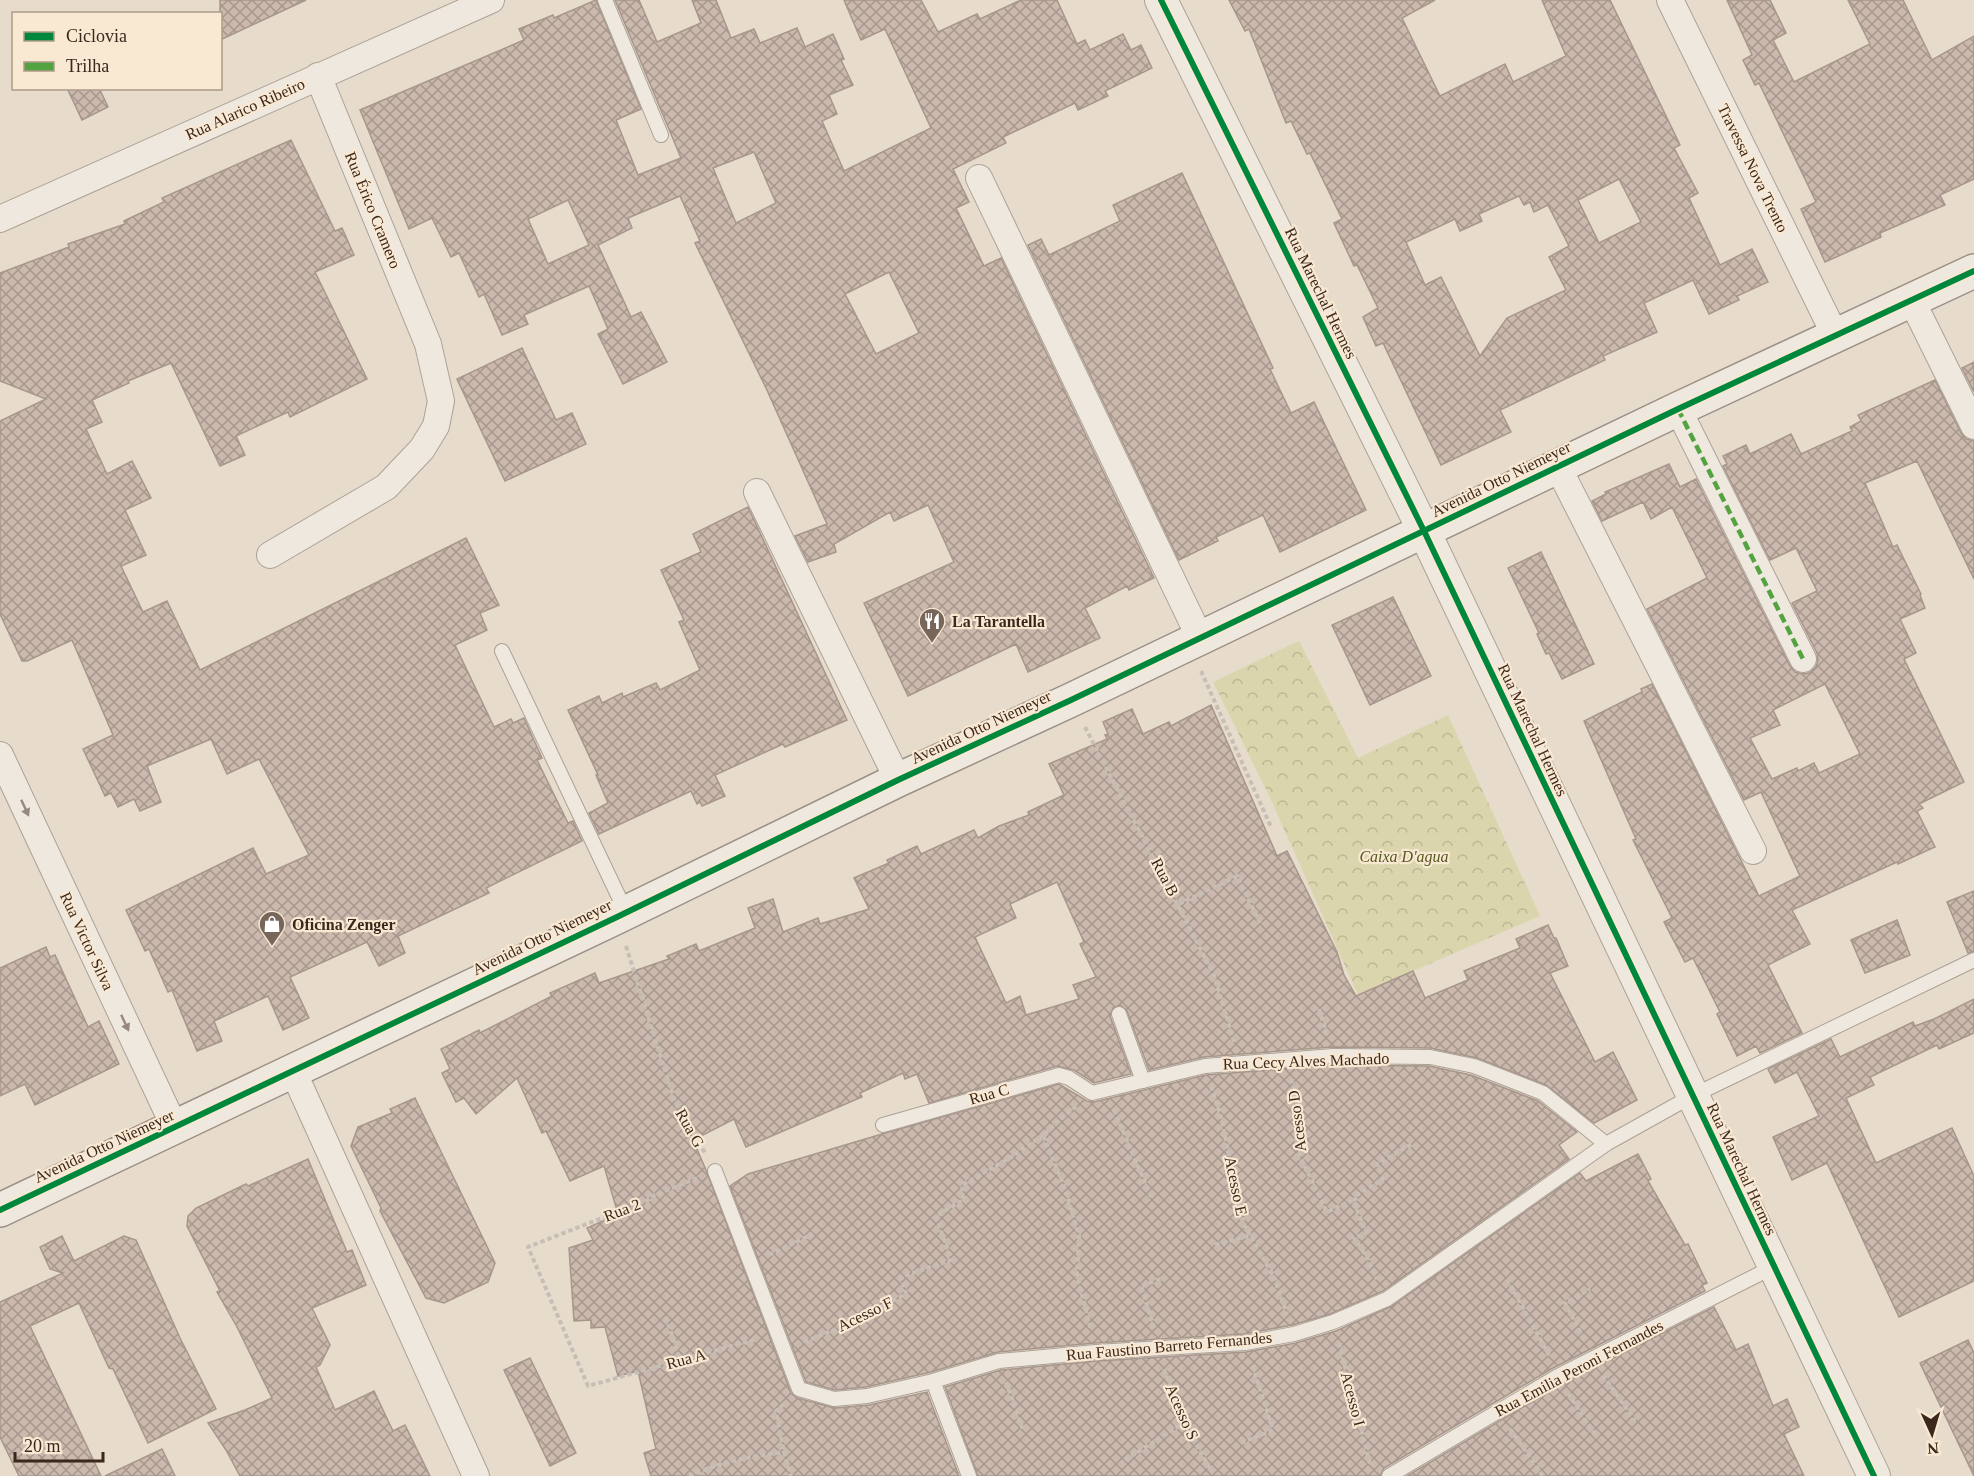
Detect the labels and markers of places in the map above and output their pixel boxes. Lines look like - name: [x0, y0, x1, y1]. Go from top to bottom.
- restaurant icon: La Tarantella: [917, 606, 947, 644]
- place label: La Tarantella: [952, 613, 1045, 630]
- shop icon: Oficina Zenger: [257, 909, 287, 947]
- place label: Oficina Zenger: [292, 916, 396, 934]

